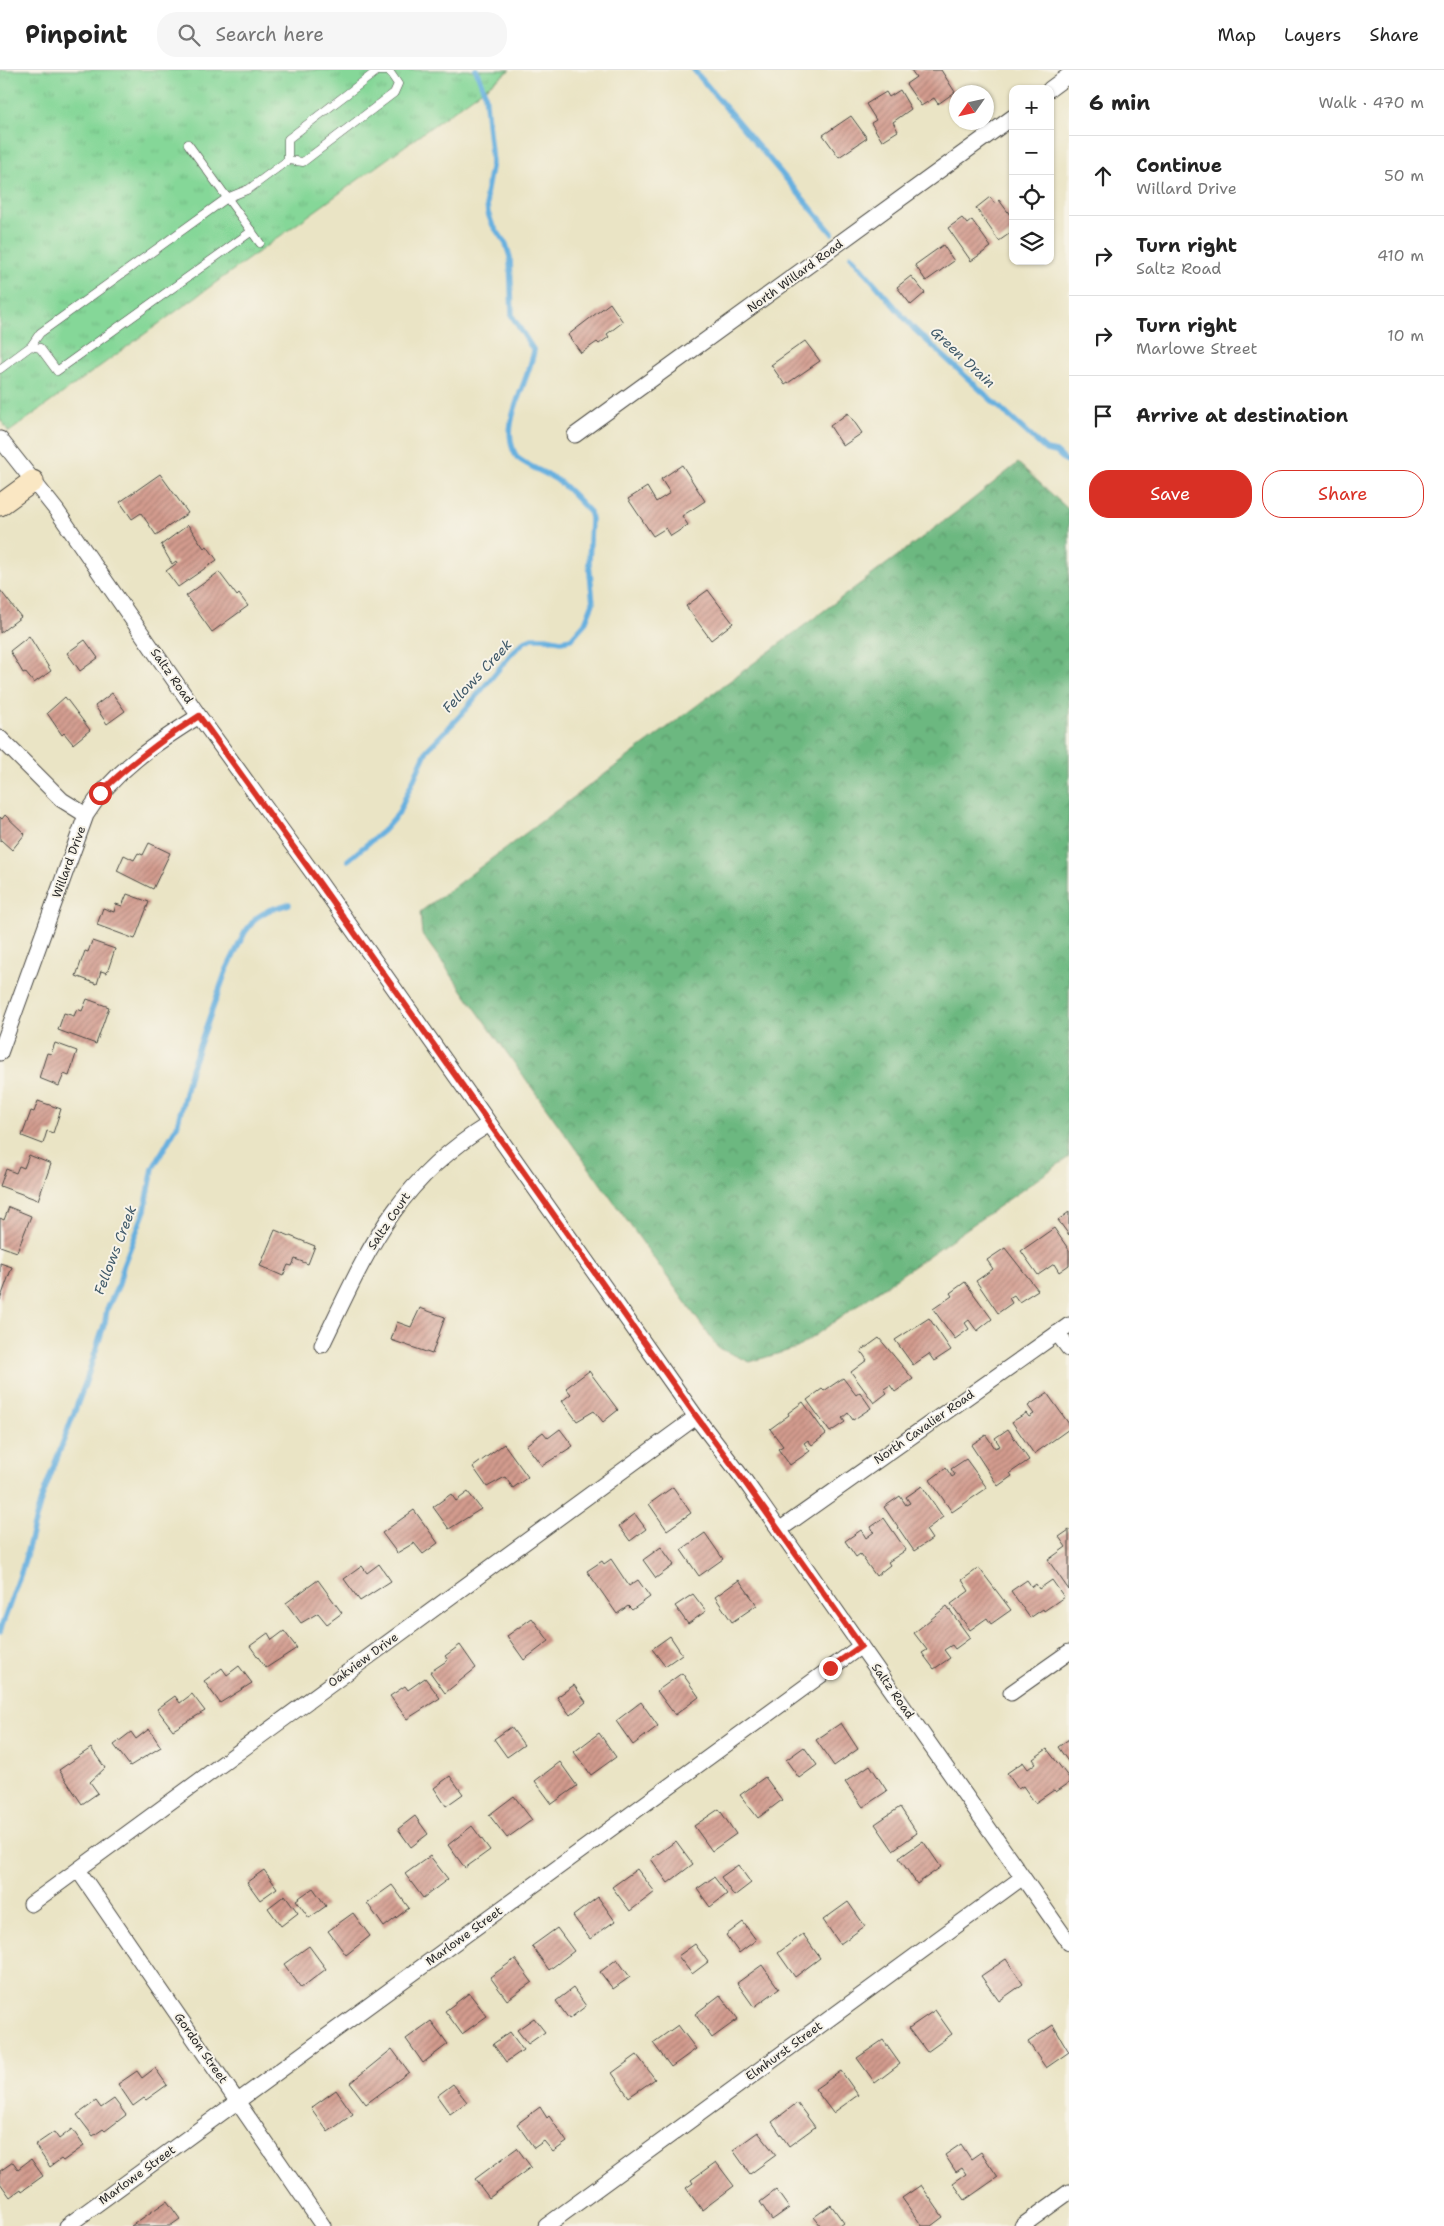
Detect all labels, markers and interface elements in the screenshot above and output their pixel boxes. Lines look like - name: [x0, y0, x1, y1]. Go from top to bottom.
- search box: [157, 12, 507, 57]
- text: Pinpoint: [25, 19, 127, 51]
- icon: search: [175, 21, 203, 49]
- text: Search here: [215, 22, 324, 47]
- text: Map: [1218, 23, 1256, 47]
- text: Layers: [1284, 23, 1341, 47]
- text: Share: [1369, 23, 1419, 47]
- north arrow: [949, 85, 994, 130]
- map controls: [1009, 85, 1054, 265]
- button: +: [1009, 85, 1054, 130]
- text: 6 min: [1089, 89, 1150, 117]
- text: Walk · 470 m: [1319, 92, 1424, 113]
- button: −: [1009, 130, 1054, 175]
- text: Continue: [1136, 153, 1222, 178]
- icon: ahead: [1089, 162, 1117, 190]
- text: 50 m: [1384, 165, 1424, 186]
- button: locate: [1009, 175, 1054, 220]
- text: Willard Drive: [1136, 178, 1237, 199]
- button: layers: [1009, 220, 1054, 265]
- text: Turn right: [1136, 233, 1237, 258]
- street label: North Willard Road: [744, 236, 846, 316]
- icon: right: [1089, 242, 1117, 270]
- text: 410 m: [1377, 245, 1424, 266]
- text: Saltz Road: [1136, 258, 1221, 279]
- text: Turn right: [1136, 313, 1237, 338]
- icon: right: [1089, 322, 1117, 350]
- water label: Green Drain: [927, 323, 999, 391]
- text: 10 m: [1387, 325, 1424, 346]
- text: Marlowe Street: [1136, 338, 1258, 359]
- icon: arrive: [1089, 402, 1117, 430]
- text: Arrive at destination: [1136, 403, 1348, 428]
- button: Save: [1089, 470, 1252, 518]
- button: Share: [1262, 470, 1424, 518]
- water label: Fellows Creek: [438, 635, 516, 717]
- street label: Saltz Road: [147, 645, 197, 707]
- route start: [89, 782, 112, 805]
- street label: Willard Drive: [49, 824, 90, 900]
- street label: Saltz Court: [364, 1189, 414, 1253]
- water label: Fellows Creek: [90, 1203, 140, 1297]
- street label: North Cavalier Road: [871, 1386, 978, 1468]
- street label: Oakview Drive: [325, 1629, 401, 1691]
- route end: [819, 1657, 842, 1680]
- street label: Saltz Road: [868, 1660, 918, 1722]
- street label: Marlowe Street: [422, 1903, 506, 1969]
- street label: Gordon Street: [171, 2009, 231, 2087]
- street label: Elmhurst Street: [743, 2018, 825, 2084]
- street label: Marlowe Street: [95, 2142, 179, 2208]

